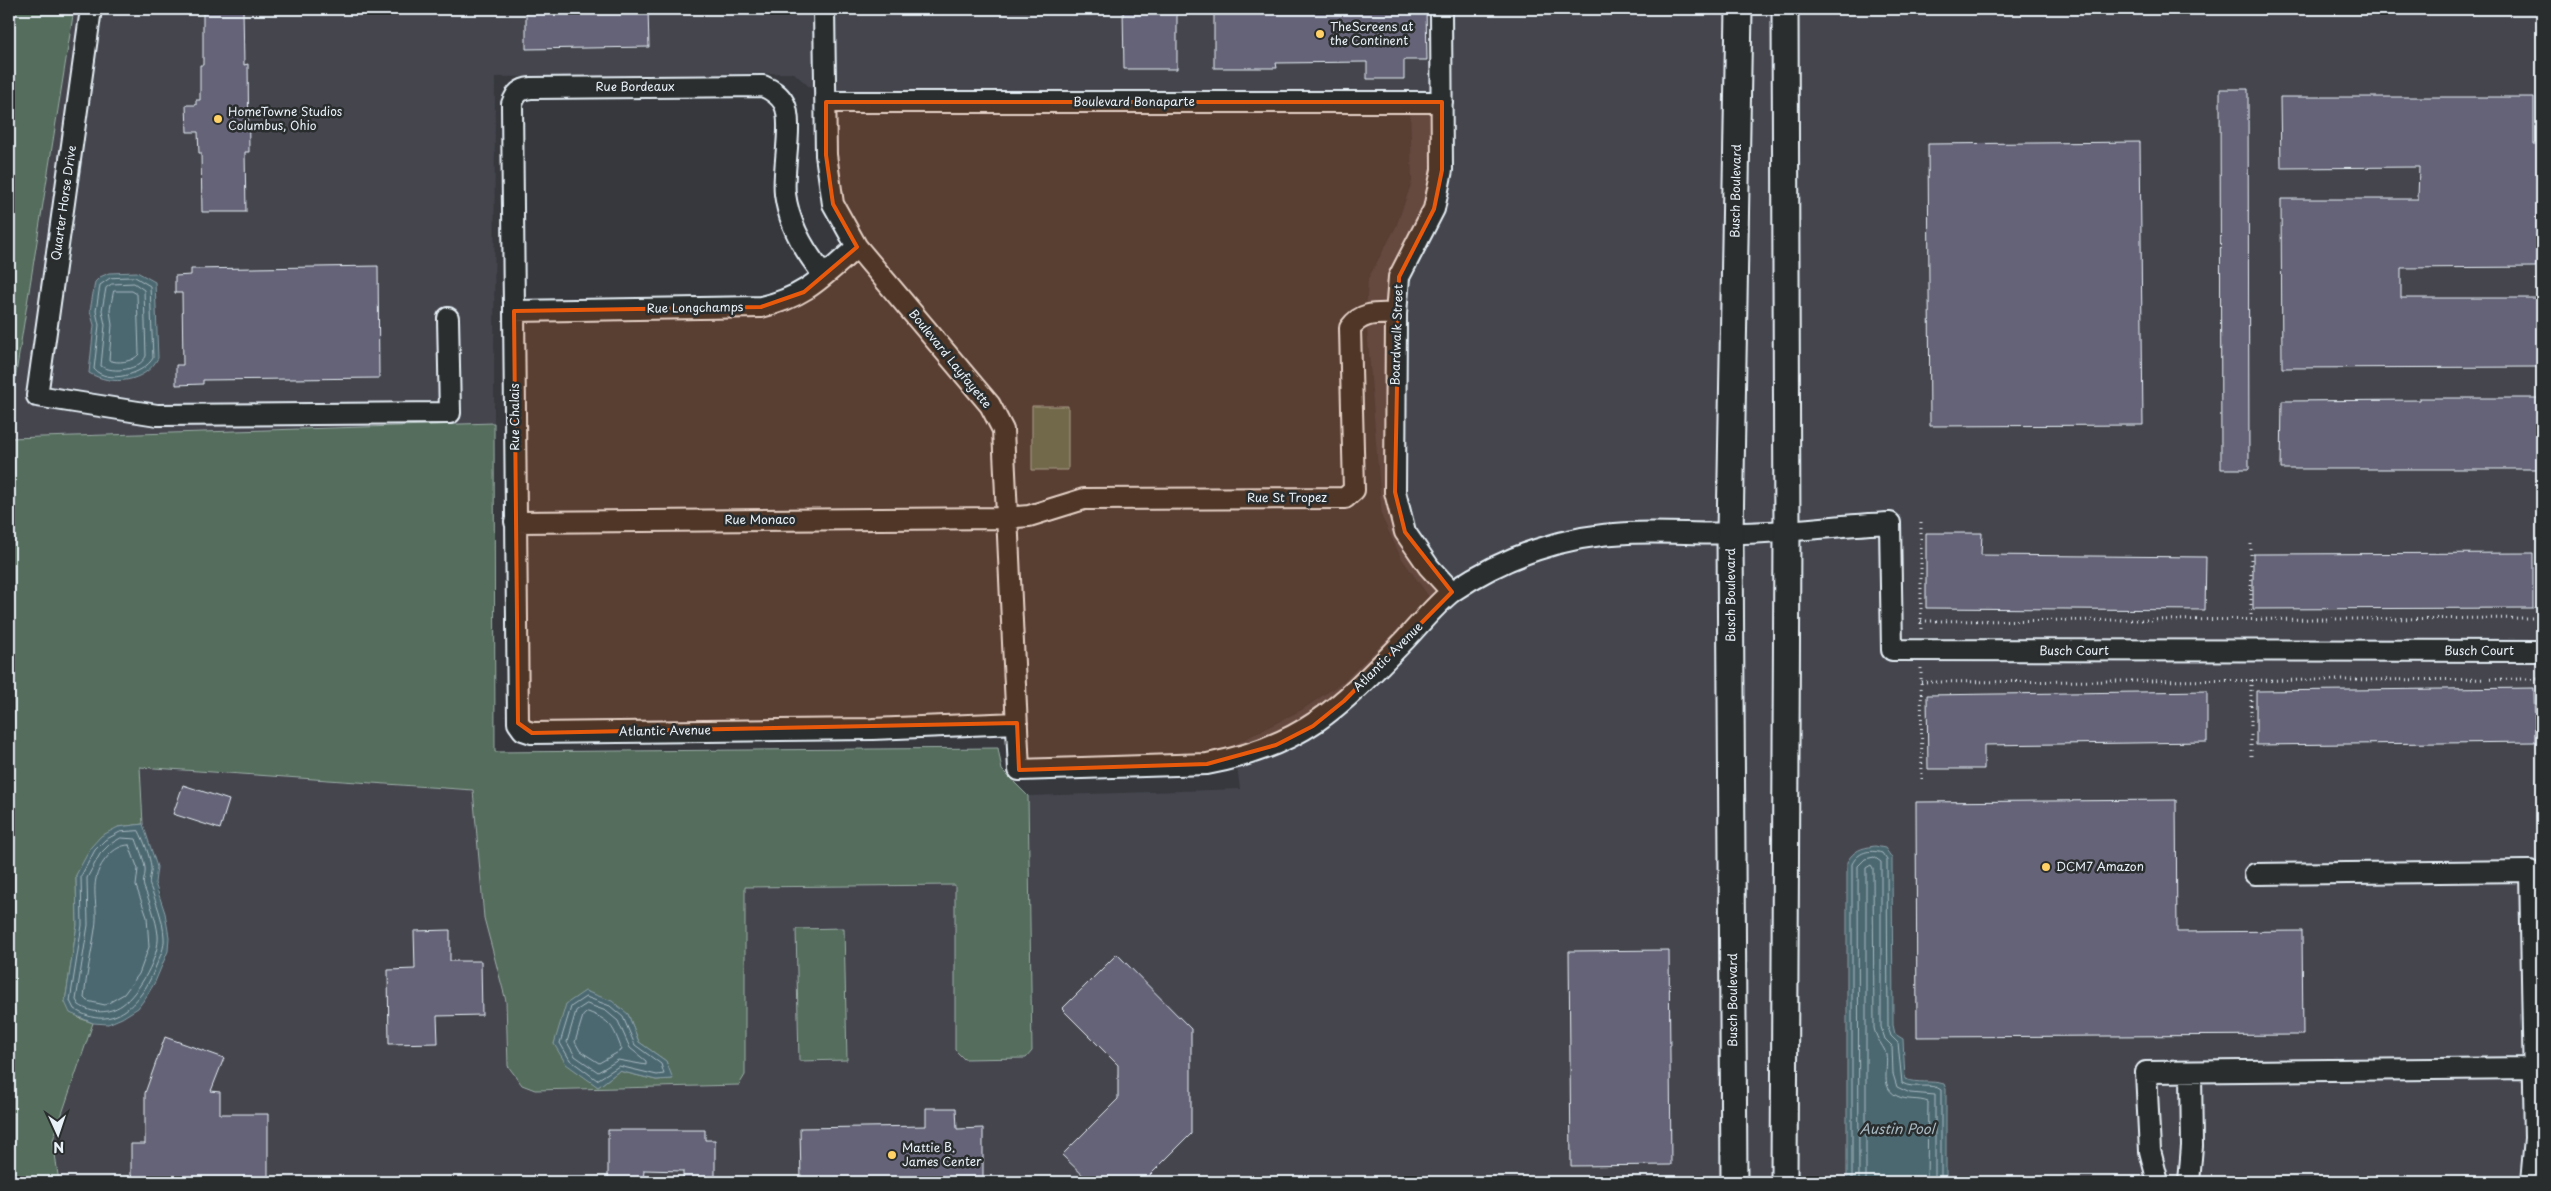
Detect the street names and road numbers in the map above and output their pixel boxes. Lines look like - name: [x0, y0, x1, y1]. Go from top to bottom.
- street label: Rue Bordeaux: [596, 77, 674, 95]
- street label: Boulevard Bonaparte: [1073, 92, 1195, 110]
- street label: Busch Boulevard: [1725, 143, 1745, 238]
- street label: Quarter Horse Drive: [46, 144, 80, 262]
- street label: Boardwalk Street: [1385, 284, 1407, 386]
- street label: Rue Longchamps: [646, 297, 744, 317]
- street label: Boulevard Layfayette: [905, 305, 996, 412]
- street label: Rue Chalais: [505, 383, 523, 451]
- street label: Rue St Tropez: [1247, 488, 1327, 506]
- street label: Rue Monaco: [724, 510, 796, 528]
- street label: Busch Boulevard: [1721, 547, 1739, 642]
- street label: Atlantic Avenue: [1348, 617, 1427, 695]
- street label: Busch Court: [2039, 641, 2109, 659]
- street label: Busch Court: [2444, 641, 2514, 659]
- street label: Atlantic Avenue: [619, 720, 712, 740]
- street label: Busch Boulevard: [1723, 952, 1741, 1047]

